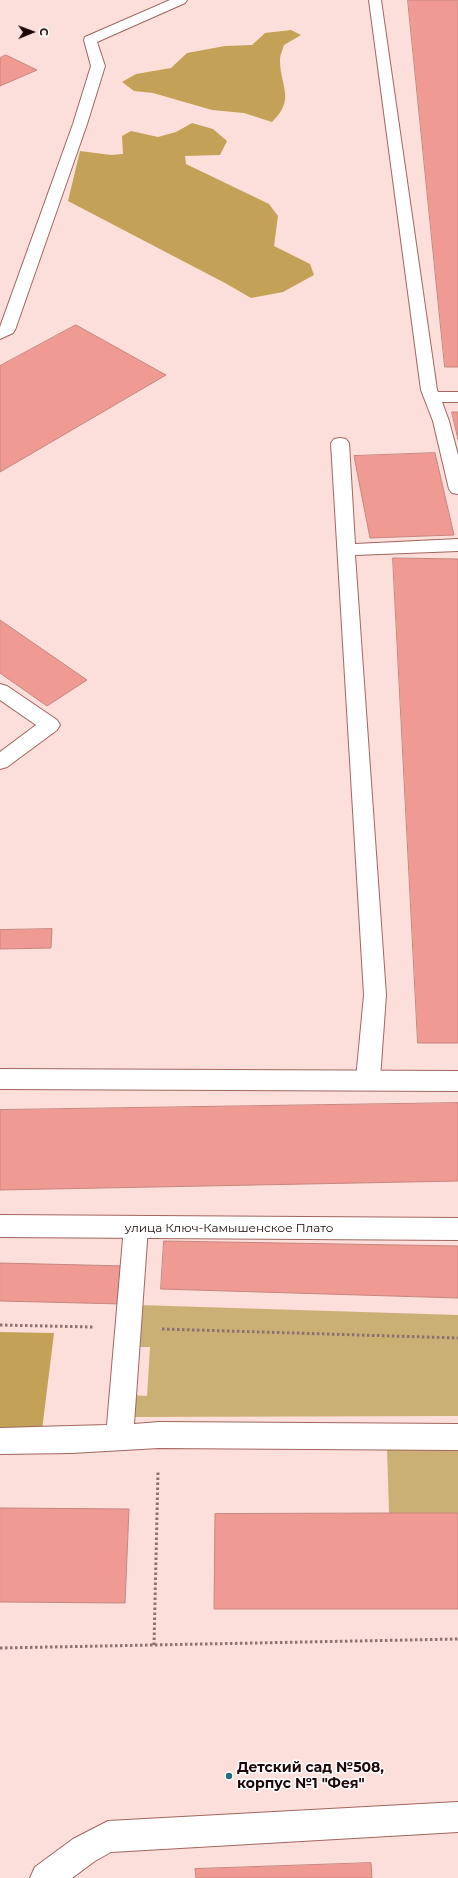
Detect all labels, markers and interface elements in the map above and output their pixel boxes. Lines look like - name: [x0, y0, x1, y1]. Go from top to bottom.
- north arrow: [12, 12, 52, 52]
- text: С: [37, 28, 51, 36]
- street label: улица Ключ-Камышенское Плато: [125, 1221, 333, 1235]
- place label: Детский сад №508, корпус №1 "Фея": [237, 1760, 384, 1792]
- marker: Детский сад №508, корпус №1 "Фея": [224, 1771, 234, 1781]

